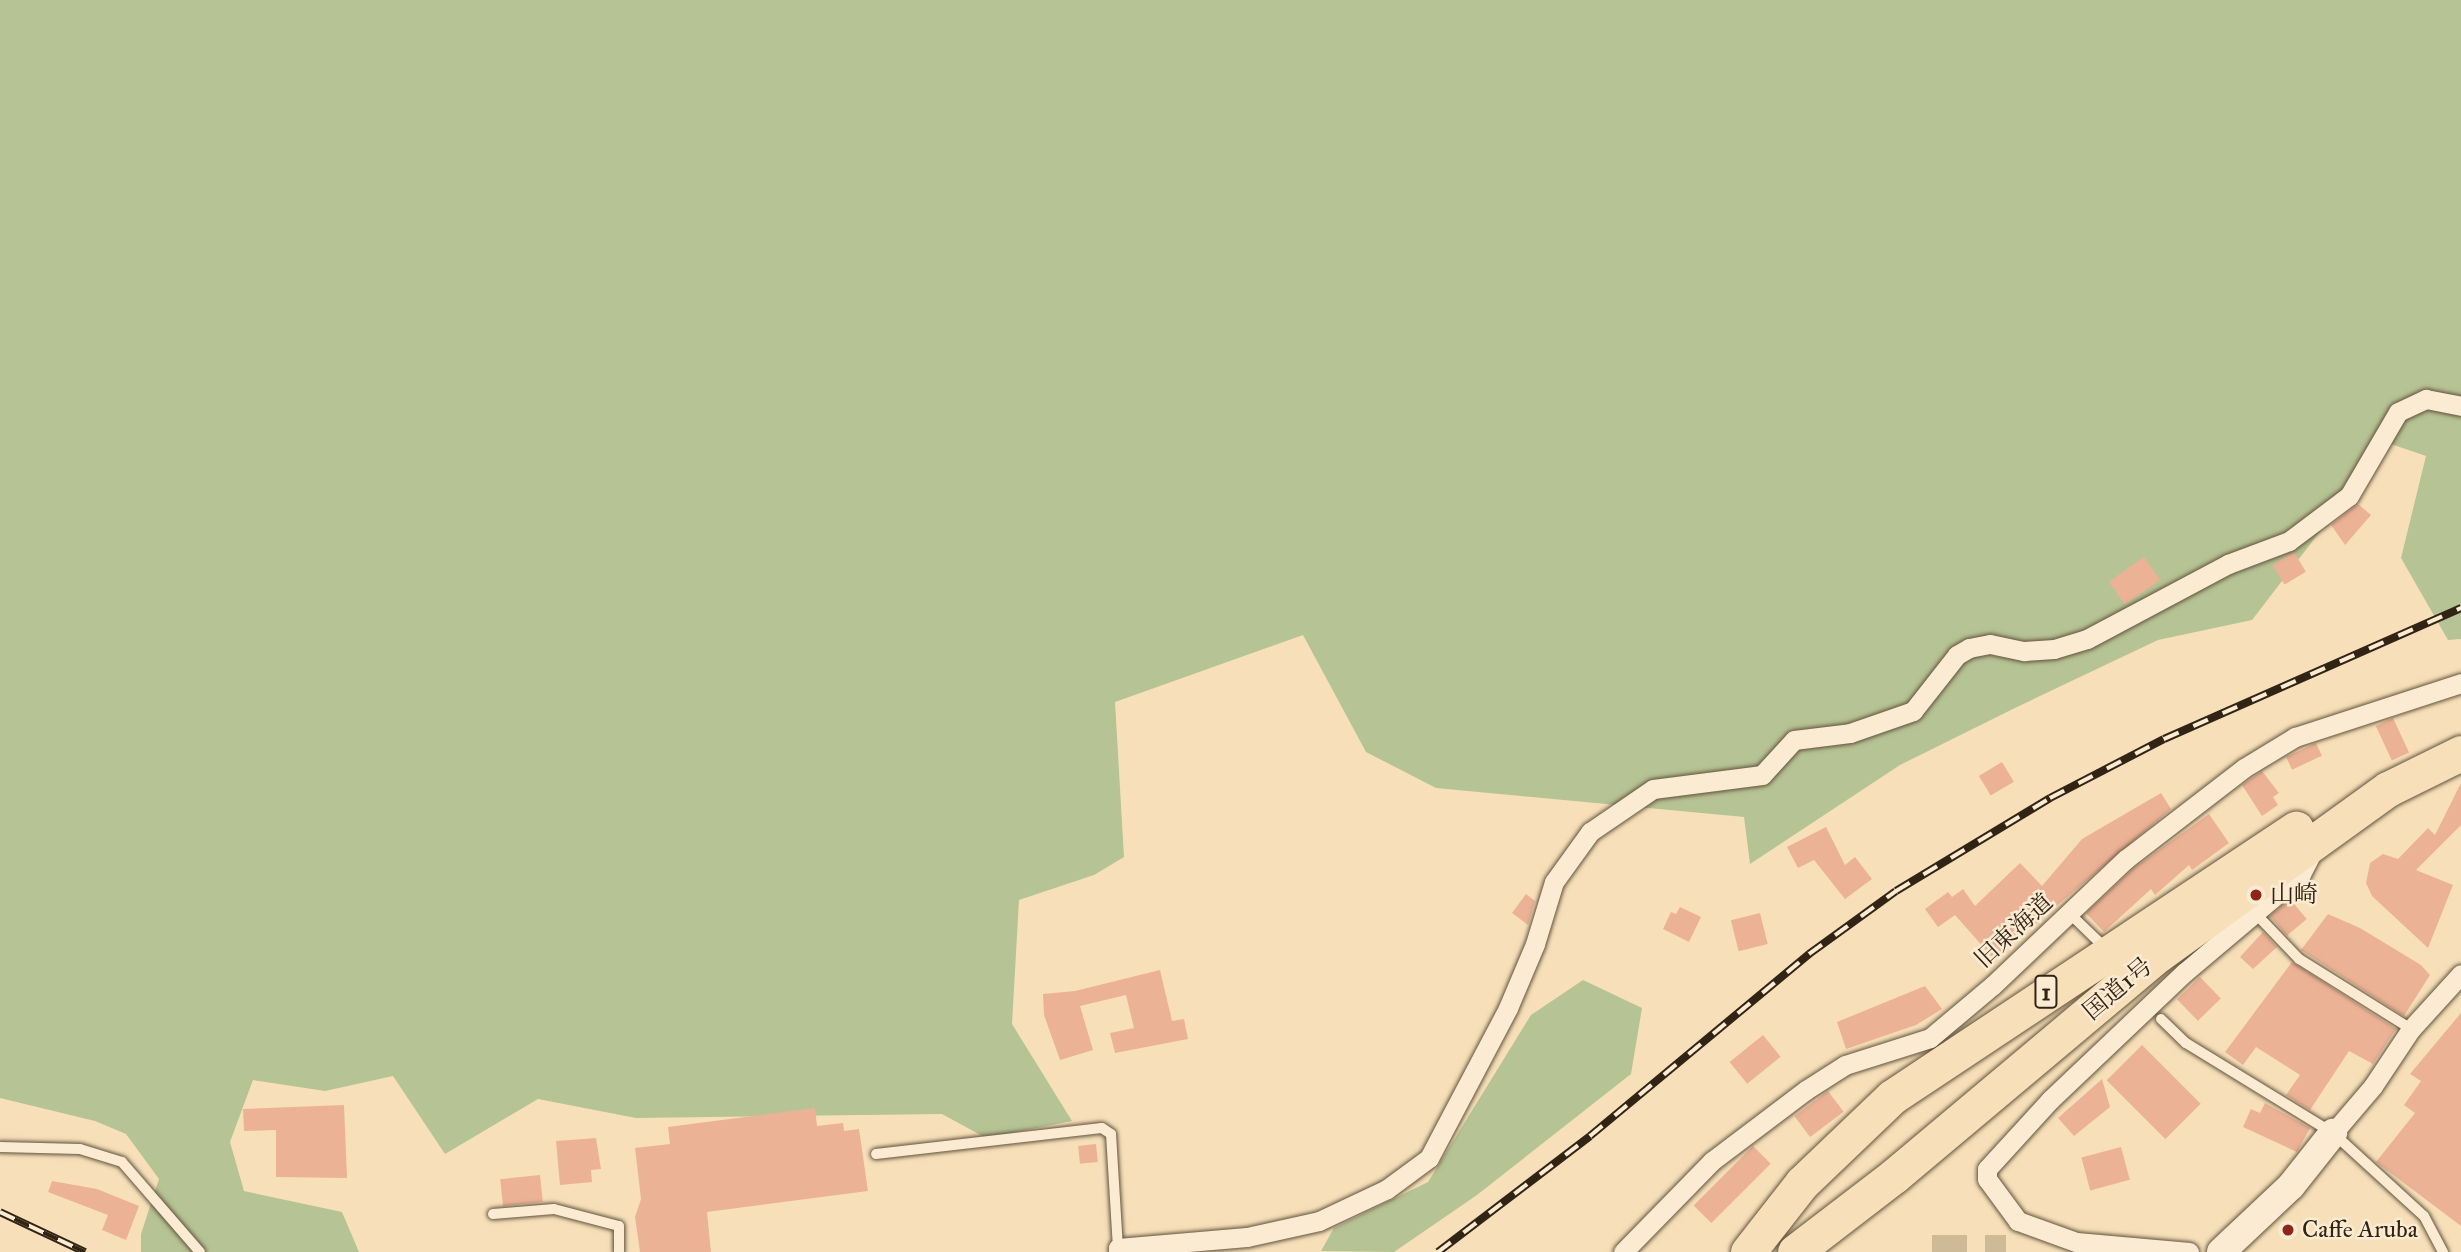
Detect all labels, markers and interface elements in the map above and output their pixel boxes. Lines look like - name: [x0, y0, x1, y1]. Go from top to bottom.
- place label: 山崎: [2270, 881, 2318, 909]
- marker: 山崎: [2248, 887, 2264, 903]
- street label: 旧東海道: [1969, 888, 2059, 974]
- street label: 国道1号: [2078, 952, 2158, 1026]
- road number: 1: [2034, 973, 2058, 1012]
- place label: Caffe Aruba: [2302, 1216, 2418, 1244]
- marker: Caffe Aruba: [2280, 1222, 2296, 1238]

